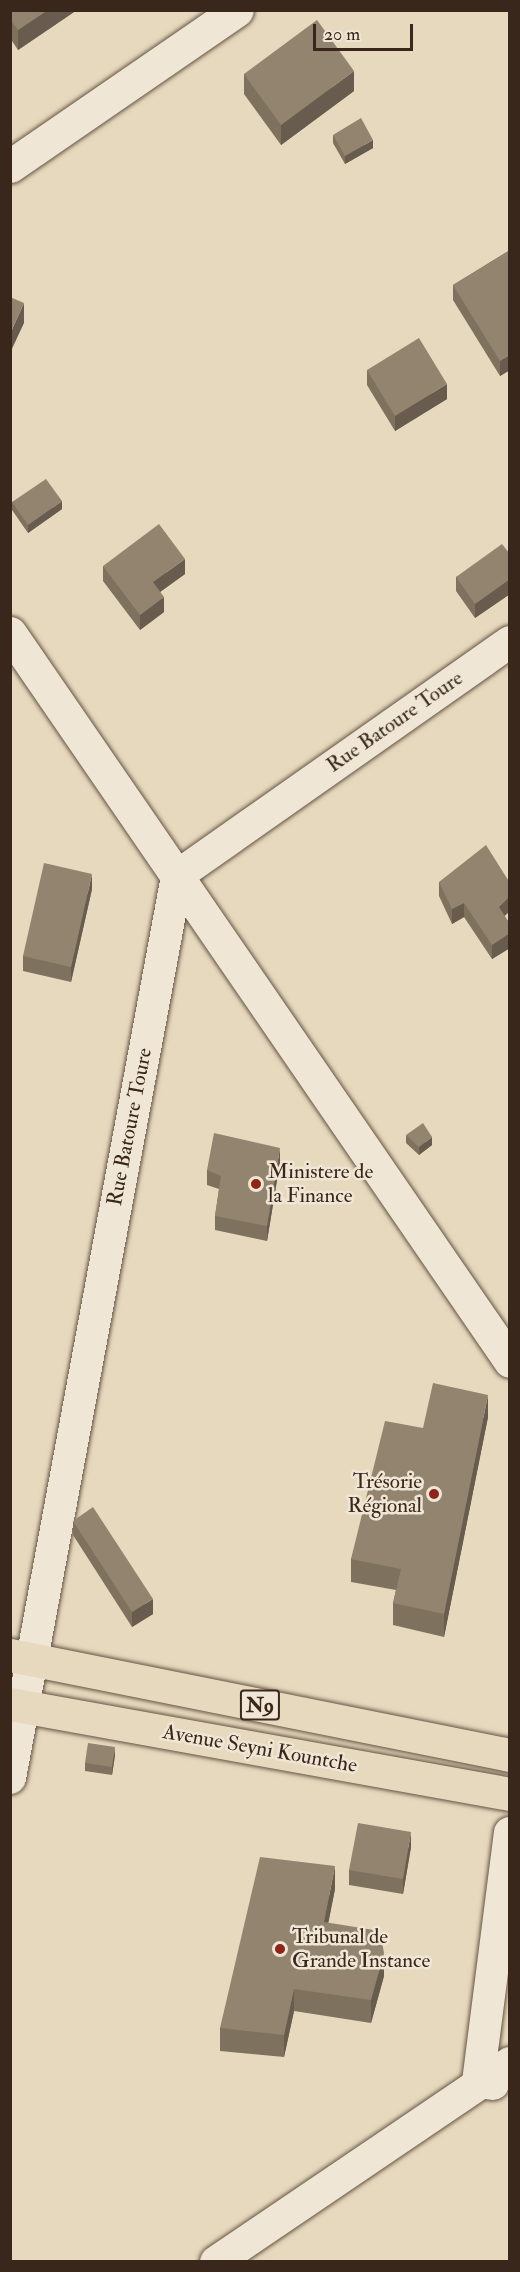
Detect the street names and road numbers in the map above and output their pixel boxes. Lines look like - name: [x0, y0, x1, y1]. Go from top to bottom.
- street label: Rue Batoure Toure: [322, 666, 468, 778]
- street label: Rue Batoure Toure: [102, 1046, 158, 1208]
- road number: N9: [239, 1688, 281, 1722]
- street label: Avenue Seyni Kountche: [161, 1720, 359, 1778]

